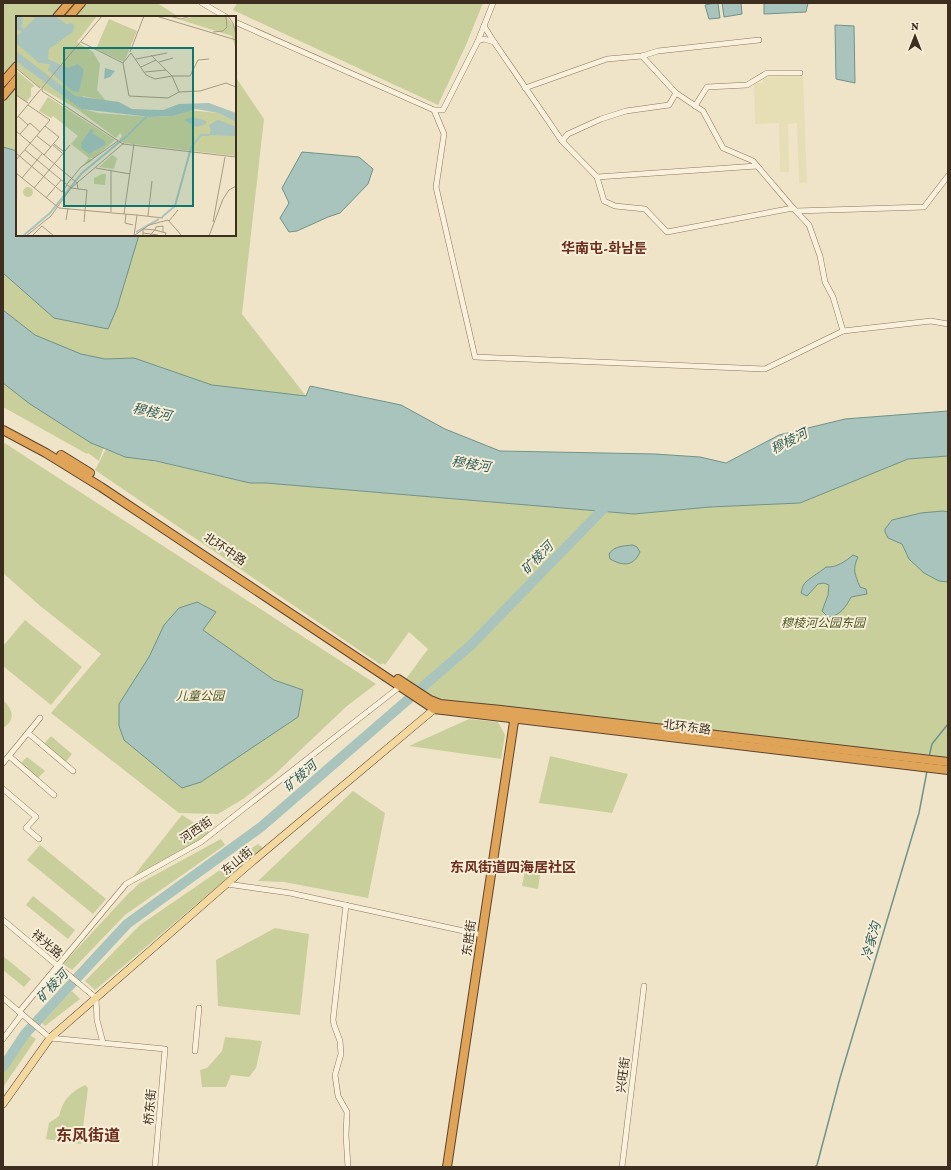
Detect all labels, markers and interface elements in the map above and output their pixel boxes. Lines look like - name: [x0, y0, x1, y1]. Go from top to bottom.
- inset map: [16, 16, 236, 236]
- north arrow: [895, 16, 935, 56]
- text: N: [911, 20, 919, 32]
- district label: 华南屯-화남툰: [561, 240, 647, 256]
- water label: 穆棱河: [131, 401, 176, 424]
- water label: 穆棱河: [768, 424, 812, 457]
- water label: 穆棱河: [451, 454, 494, 475]
- street label: 北环中路: [201, 530, 249, 568]
- water label: 矿棱河: [518, 537, 558, 577]
- park label: 穆棱河公园东园: [781, 616, 867, 630]
- park label: 儿童公园: [176, 689, 226, 703]
- street label: 北环东路: [662, 717, 712, 737]
- water label: 矿棱河: [280, 756, 322, 794]
- street label: 河西街: [177, 814, 215, 846]
- street label: 东山街: [219, 844, 255, 878]
- district label: 东风街道四海居社区: [450, 859, 576, 875]
- water label: 冷家沟: [858, 918, 884, 962]
- street label: 东胜街: [460, 919, 478, 957]
- street label: 祥光路: [29, 927, 65, 961]
- water label: 矿棱河: [33, 964, 73, 1005]
- street label: 兴旺街: [614, 1056, 632, 1094]
- street label: 桥东街: [141, 1088, 159, 1126]
- district label: 东风街道: [56, 1127, 120, 1144]

